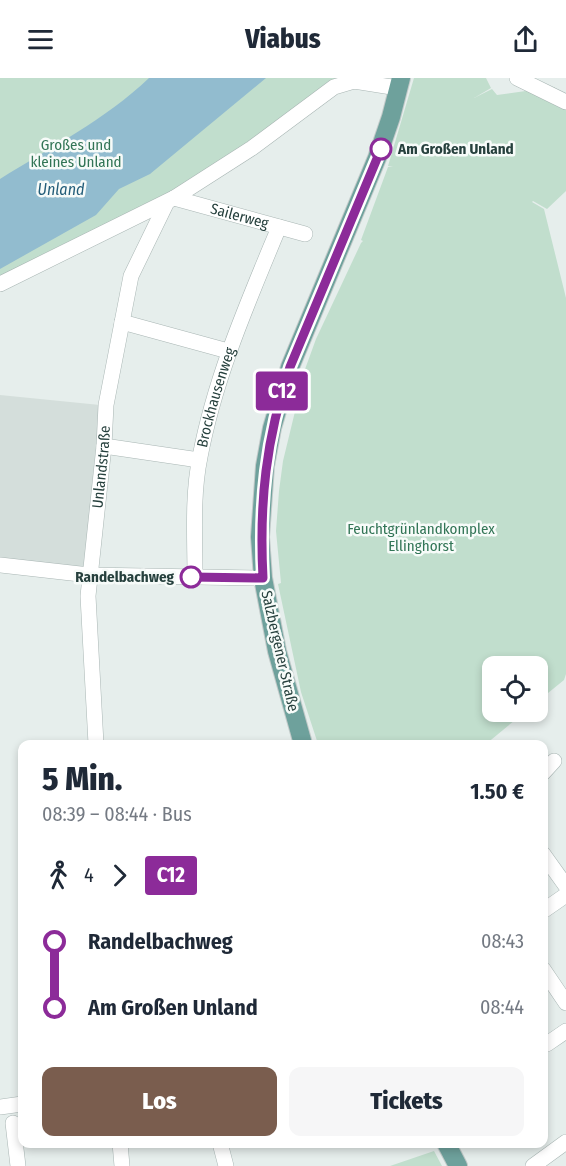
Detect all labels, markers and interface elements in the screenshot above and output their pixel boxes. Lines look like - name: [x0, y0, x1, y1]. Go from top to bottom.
- icon: menu: [24, 23, 57, 56]
- text: Viabus: [245, 23, 321, 55]
- icon: share: [509, 23, 542, 56]
- park label: Großes und kleines Unland: [30, 136, 122, 171]
- marker: Am Großen Unland: [370, 138, 392, 160]
- place label: Am Großen Unland: [397, 140, 514, 158]
- water label: Unland: [37, 180, 85, 199]
- street label: Sailerweg: [209, 199, 271, 233]
- street label: Brockhausenweg: [193, 345, 239, 449]
- line badge: C12: [248, 372, 316, 410]
- text: C12: [268, 378, 296, 404]
- street label: Unlandstraße: [88, 425, 114, 509]
- park label: Feuchtgrünlandkomplex Ellinghorst: [347, 520, 495, 555]
- marker: Randelbachweg: [180, 566, 202, 588]
- place label: Randelbachweg: [75, 568, 175, 586]
- street label: Salzbergener Straße: [257, 589, 303, 713]
- map controls: [482, 656, 548, 722]
- button: locate: [482, 656, 548, 722]
- text: 5 Min.: [42, 759, 122, 799]
- text: 1.50 €: [470, 778, 524, 805]
- text: 08:39 – 08:44 · Bus: [42, 802, 192, 826]
- icon: walk: [42, 859, 75, 892]
- icon: forward: [103, 859, 136, 892]
- text: C12: [157, 862, 185, 888]
- text: 4: [84, 863, 94, 887]
- text: Randelbachweg: [88, 928, 233, 955]
- text: 08:43: [481, 929, 524, 953]
- text: Am Großen Unland: [88, 994, 258, 1021]
- text: 08:44: [480, 995, 524, 1019]
- button: Los: [42, 1067, 277, 1136]
- button: Tickets: [289, 1067, 524, 1136]

